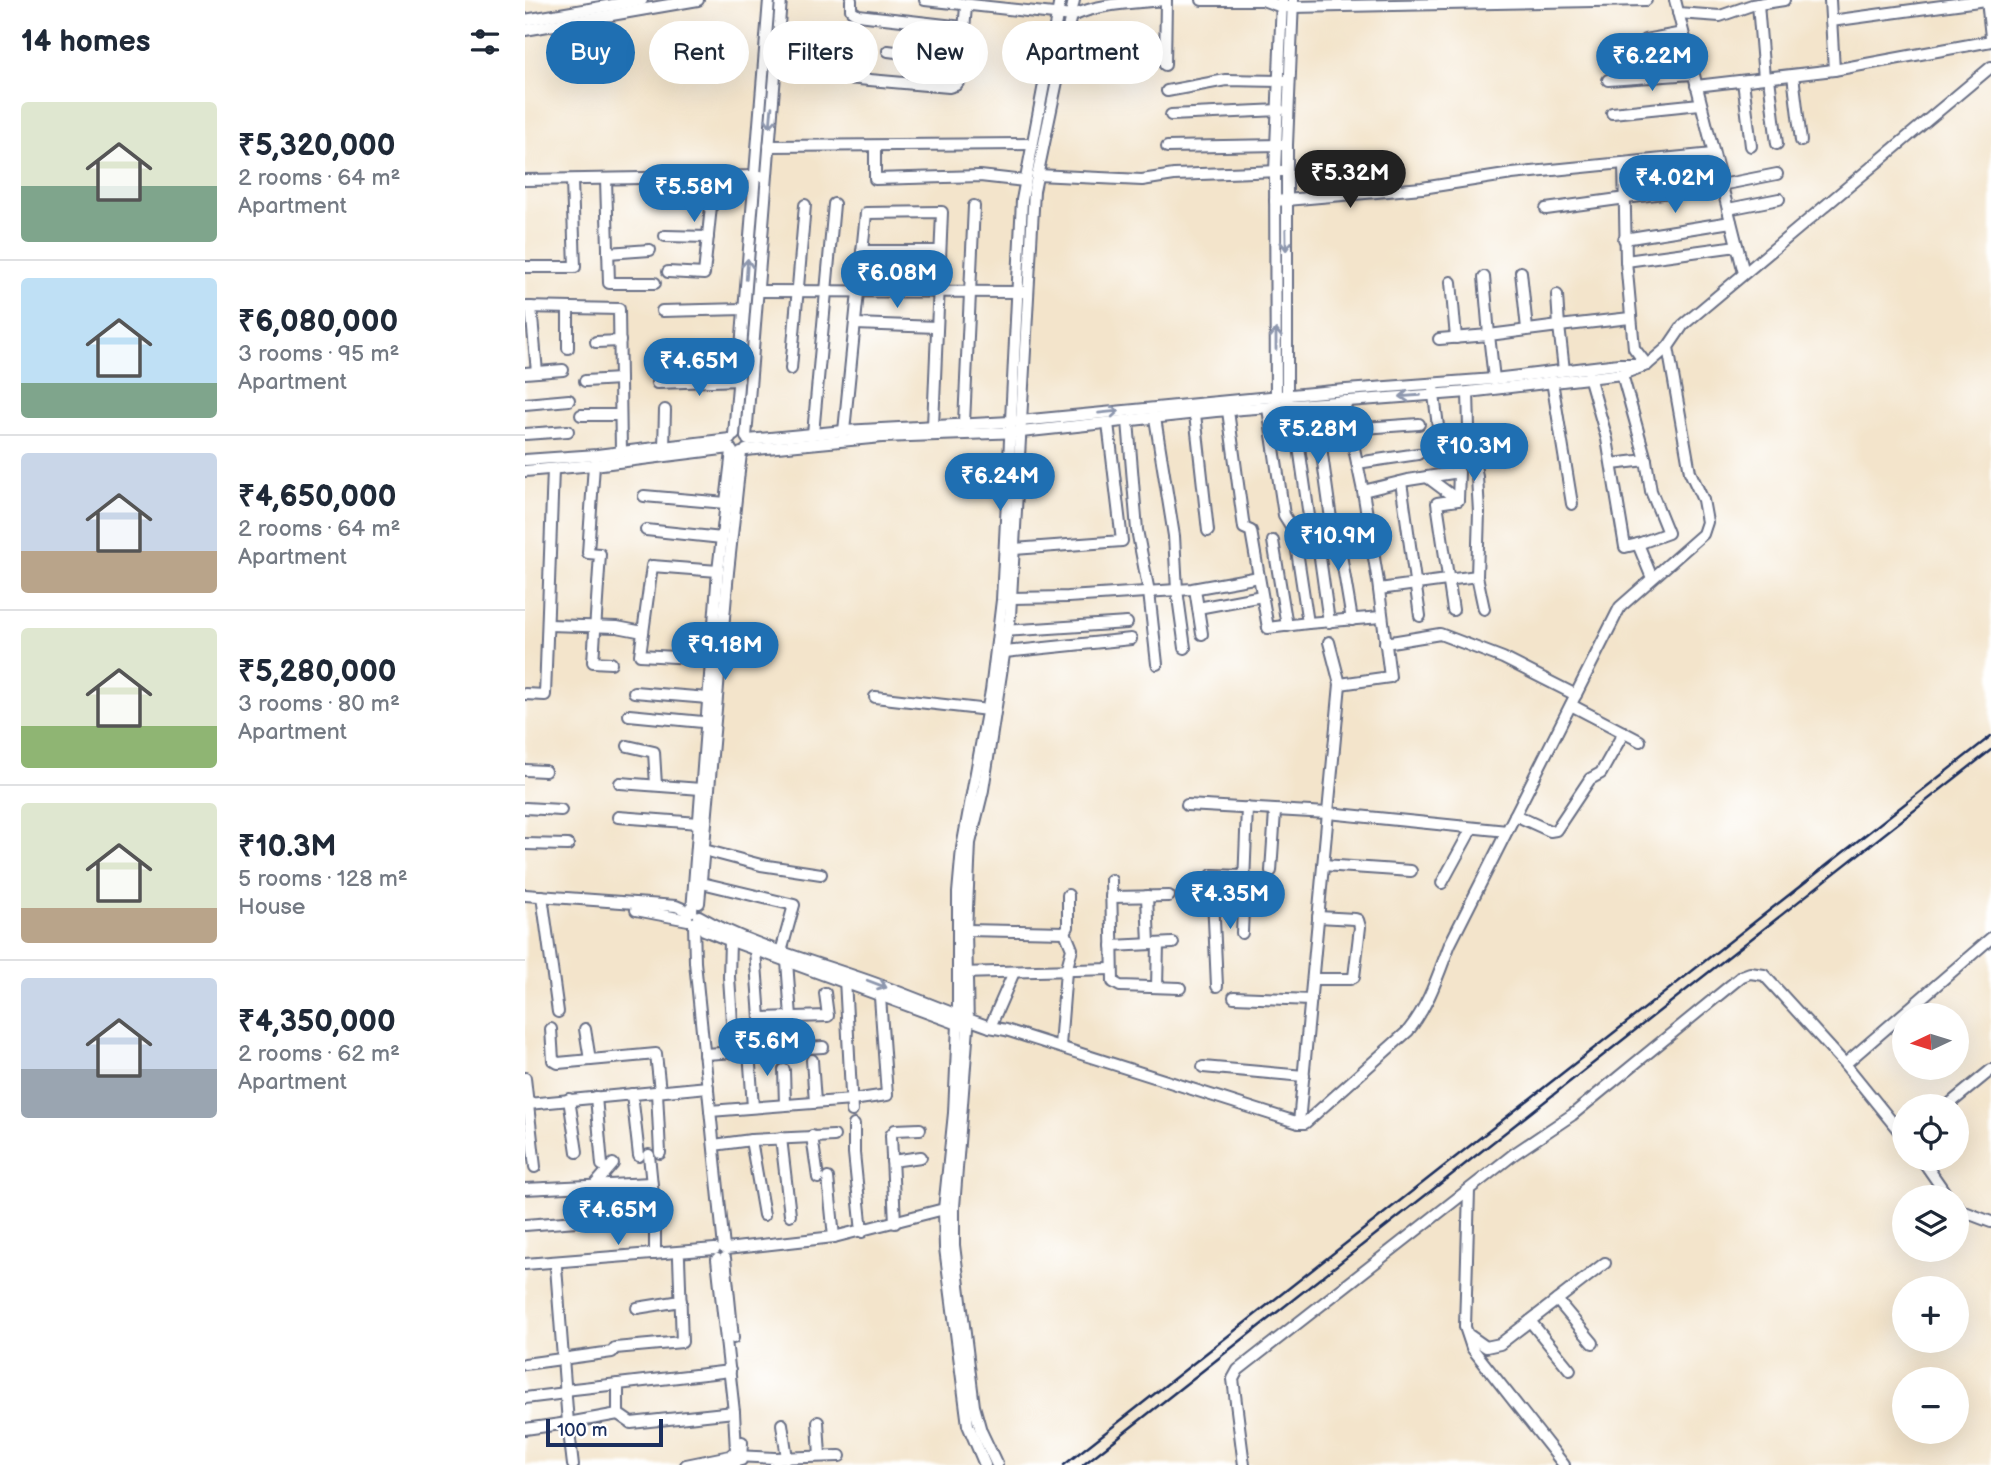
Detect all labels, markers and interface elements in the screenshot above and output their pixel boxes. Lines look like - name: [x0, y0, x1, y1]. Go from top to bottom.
- chip: Buy: [546, 21, 635, 84]
- chip: Rent: [649, 21, 749, 84]
- chip: Filters: [763, 21, 878, 84]
- chip: New: [892, 21, 988, 84]
- chip: Apartment: [1002, 21, 1163, 84]
- icon: filters: [466, 23, 504, 61]
- text: 14 homes: [21, 24, 150, 60]
- pin: ₹6.22M: [1595, 34, 1709, 93]
- text: ₹6.22M: [1612, 42, 1692, 70]
- one-way arrow: [764, 105, 777, 128]
- text: ₹5,320,000: [238, 128, 396, 164]
- icon: home: [77, 130, 161, 214]
- pin: ₹5.32M: [1293, 150, 1407, 210]
- pin: ₹4.02M: [1618, 156, 1732, 215]
- text: ₹5.32M: [1311, 159, 1389, 187]
- text: 2 rooms · 64 m²: [238, 164, 400, 192]
- pin: ₹5.58M: [637, 164, 751, 224]
- text: ₹4.02M: [1635, 164, 1715, 192]
- text: ₹5.58M: [655, 173, 733, 201]
- text: Apartment: [238, 192, 347, 220]
- one-way arrow: [1280, 228, 1293, 251]
- pin: ₹6.08M: [840, 250, 954, 310]
- one-way arrow: [741, 258, 754, 281]
- text: ₹6.08M: [857, 259, 937, 287]
- text: ₹6,080,000: [238, 304, 398, 340]
- icon: home: [77, 306, 161, 390]
- one-way arrow: [1269, 327, 1283, 350]
- pin: ₹4.65M: [642, 338, 756, 398]
- text: 3 rooms · 95 m²: [238, 340, 399, 368]
- text: ₹4.65M: [660, 347, 738, 375]
- text: Apartment: [238, 368, 347, 396]
- one-way arrow: [1399, 390, 1422, 403]
- one-way arrow: [1097, 405, 1120, 418]
- pin: ₹5.28M: [1261, 406, 1375, 466]
- text: ₹5.28M: [1279, 415, 1357, 443]
- pin: ₹10.3M: [1417, 424, 1531, 483]
- text: ₹10.3M: [1436, 432, 1512, 460]
- pin: ₹6.24M: [943, 454, 1057, 513]
- text: ₹6.24M: [961, 462, 1039, 490]
- text: ₹4,650,000: [238, 479, 396, 515]
- icon: home: [77, 481, 161, 565]
- pin: ₹10.9M: [1281, 514, 1395, 573]
- text: 2 rooms · 64 m²: [238, 515, 400, 543]
- text: ₹10.9M: [1300, 522, 1376, 550]
- text: Apartment: [238, 543, 347, 571]
- pin: ₹9.18M: [668, 622, 782, 682]
- text: ₹9.18M: [687, 631, 763, 659]
- text: ₹5,280,000: [238, 654, 397, 690]
- icon: home: [77, 656, 161, 740]
- text: 3 rooms · 80 m²: [238, 690, 400, 718]
- text: Apartment: [238, 718, 347, 746]
- text: ₹10.3M: [238, 829, 336, 865]
- icon: home: [77, 831, 161, 915]
- text: 5 rooms · 128 m²: [238, 865, 408, 893]
- pin: ₹4.35M: [1173, 872, 1287, 931]
- text: ₹4.35M: [1191, 880, 1269, 908]
- text: House: [238, 893, 305, 921]
- one-way arrow: [865, 979, 887, 991]
- north arrow: [1892, 1003, 1969, 1080]
- map controls: [1892, 1003, 1969, 1444]
- text: ₹4,350,000: [238, 1004, 396, 1040]
- icon: home: [77, 1006, 161, 1090]
- pin: ₹5.6M: [718, 1018, 816, 1078]
- text: ₹5.6M: [734, 1027, 800, 1055]
- text: 2 rooms · 62 m²: [238, 1040, 400, 1068]
- text: Apartment: [238, 1068, 347, 1096]
- button: locate: [1892, 1094, 1969, 1171]
- button: layers: [1892, 1185, 1969, 1262]
- pin: ₹4.65M: [561, 1188, 675, 1247]
- text: ₹4.65M: [579, 1196, 657, 1224]
- button: +: [1892, 1276, 1969, 1353]
- button: −: [1892, 1367, 1969, 1444]
- scale bar: [546, 1416, 663, 1448]
- text: 100 m: [557, 1419, 608, 1442]

